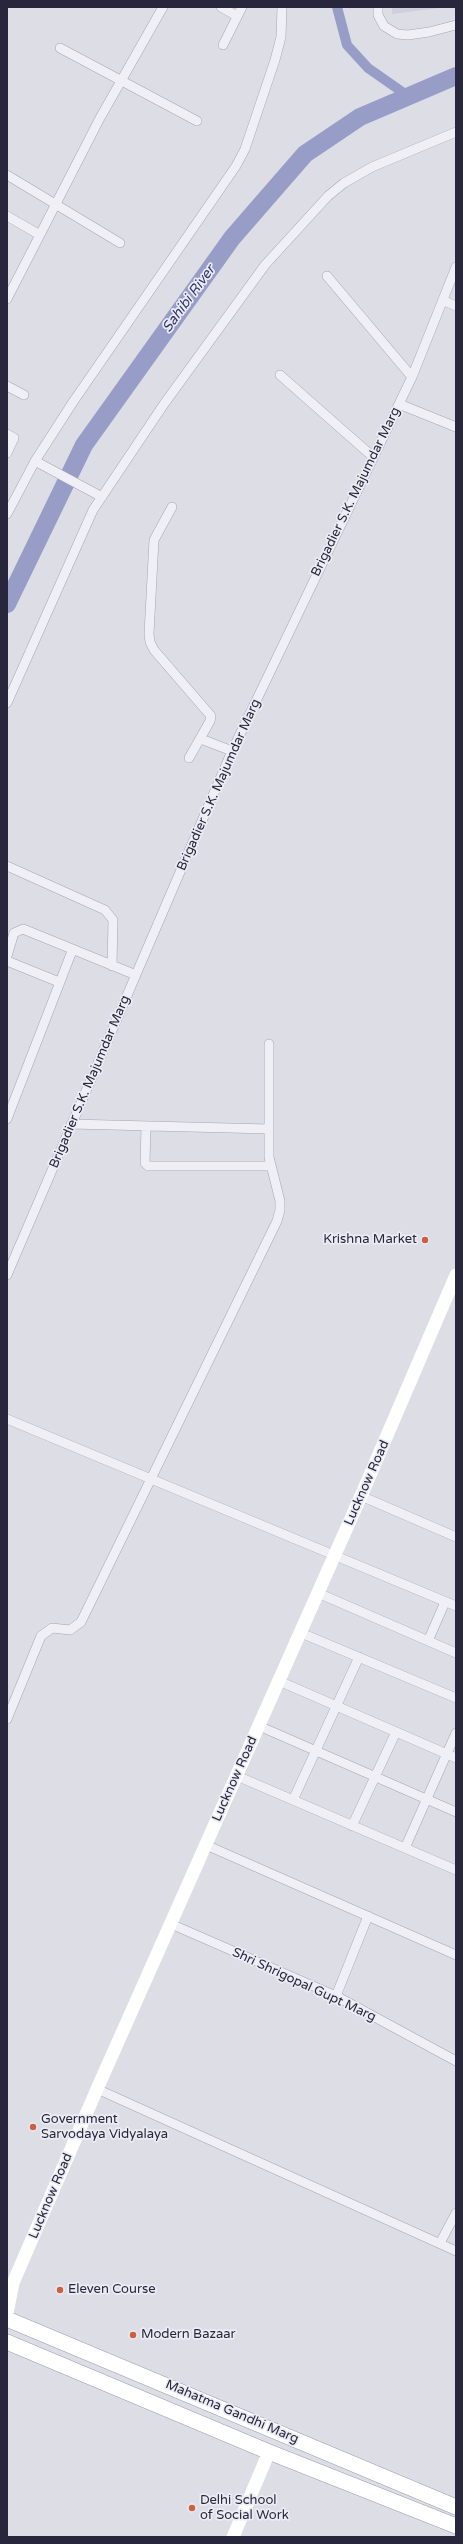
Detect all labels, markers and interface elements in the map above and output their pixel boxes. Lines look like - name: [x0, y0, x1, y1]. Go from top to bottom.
- water label: Sahibi River: [159, 262, 219, 336]
- street label: Brigadier S.K. Majumdar Marg: [308, 405, 404, 579]
- street label: Brigadier S.K. Majumdar Marg: [174, 697, 264, 873]
- street label: Brigadier S.K. Majumdar Marg: [46, 993, 134, 1171]
- place label: Krishna Market: [323, 1232, 417, 1248]
- marker: Krishna Market: [420, 1235, 430, 1245]
- street label: Lucknow Road: [341, 1438, 393, 1528]
- street label: Lucknow Road: [209, 1734, 261, 1824]
- street label: Shri Shrigopal Gupt Marg: [230, 1945, 378, 2025]
- place label: Government Sarvodaya Vidyalaya: [41, 2112, 168, 2143]
- marker: Government Sarvodaya Vidyalaya: [28, 2122, 38, 2132]
- street label: Lucknow Road: [26, 2151, 76, 2241]
- place label: Eleven Course: [68, 2282, 156, 2298]
- marker: Eleven Course: [55, 2285, 65, 2295]
- place label: Modern Bazaar: [141, 2327, 235, 2343]
- marker: Modern Bazaar: [128, 2330, 138, 2340]
- street label: Mahatma Gandhi Marg: [163, 2377, 301, 2447]
- place label: Delhi School of Social Work: [200, 2493, 289, 2524]
- marker: Delhi School of Social Work: [187, 2503, 197, 2513]

